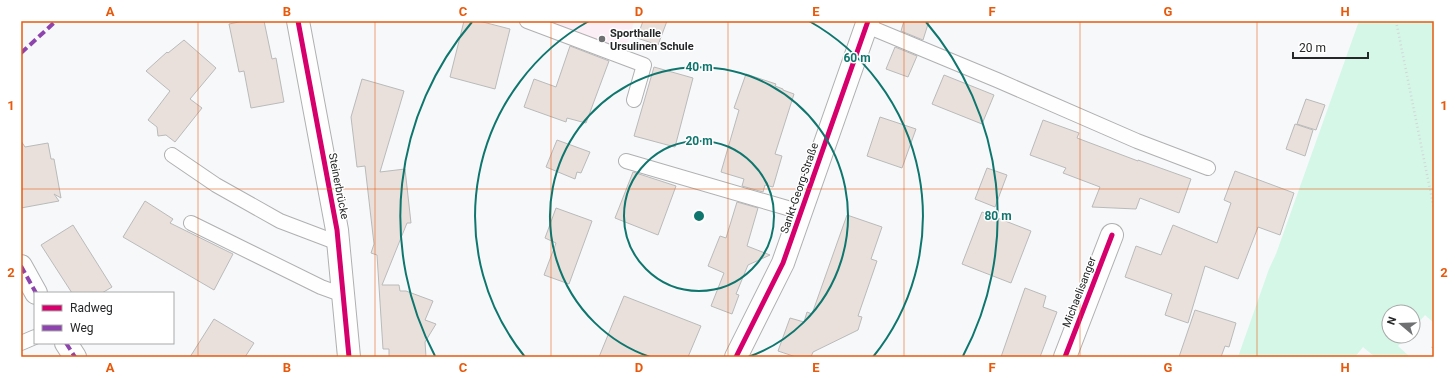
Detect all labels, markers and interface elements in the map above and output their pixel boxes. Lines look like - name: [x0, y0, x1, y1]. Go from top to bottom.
- text: A: [106, 4, 115, 19]
- text: B: [283, 4, 291, 19]
- text: C: [459, 4, 468, 19]
- text: D: [635, 4, 643, 19]
- text: E: [812, 4, 820, 19]
- text: F: [988, 4, 996, 19]
- text: G: [1164, 4, 1173, 19]
- text: H: [1340, 4, 1350, 19]
- place label: Sporthalle Ursulinen Schule: [610, 27, 694, 53]
- marker: Sporthalle Ursulinen Schule: [597, 34, 607, 44]
- scale bar: [1293, 34, 1368, 60]
- text: 20 m: [1299, 41, 1326, 55]
- text: 60 m: [843, 51, 871, 65]
- text: 40 m: [685, 60, 713, 74]
- text: 1: [7, 98, 15, 113]
- text: 1: [1440, 98, 1448, 113]
- text: 20 m: [685, 134, 713, 148]
- street label: Sankt-Georg-Straße: [778, 141, 821, 235]
- street label: Steinerbrücke: [326, 152, 351, 221]
- centre of rings: [692, 209, 706, 223]
- text: 80 m: [984, 209, 1012, 223]
- street label: Michaelisanger: [1060, 255, 1099, 329]
- text: 2: [7, 265, 15, 280]
- text: 2: [1440, 265, 1448, 280]
- legend: [34, 292, 174, 344]
- text: Radweg: [70, 301, 113, 315]
- north arrow: [1381, 304, 1421, 344]
- text: N: [1385, 315, 1400, 327]
- text: Weg: [70, 321, 94, 335]
- text: A: [106, 360, 115, 375]
- text: B: [283, 360, 291, 375]
- text: C: [459, 360, 468, 375]
- text: D: [635, 360, 643, 375]
- text: E: [812, 360, 820, 375]
- text: F: [988, 360, 996, 375]
- text: G: [1164, 360, 1173, 375]
- text: H: [1340, 360, 1350, 375]

